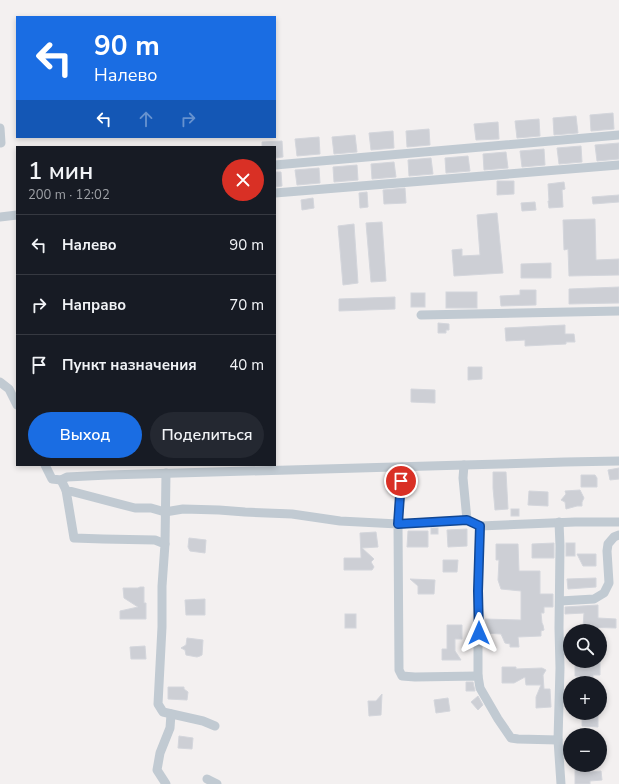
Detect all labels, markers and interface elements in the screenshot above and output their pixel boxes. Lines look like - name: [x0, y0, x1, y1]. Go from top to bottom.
- text: 90 m: [94, 27, 160, 65]
- icon: left: [28, 32, 80, 84]
- text: Налево: [94, 63, 158, 87]
- icon: left: [93, 108, 115, 130]
- icon: ahead: [135, 108, 157, 130]
- icon: right: [177, 108, 199, 130]
- text: 1 мин: [28, 155, 93, 187]
- button: close: [222, 159, 264, 201]
- text: 200 m · 12:02: [28, 186, 110, 204]
- icon: left: [28, 234, 50, 256]
- text: Налево: [62, 235, 117, 255]
- text: 90 m: [229, 235, 264, 255]
- icon: right: [28, 294, 50, 316]
- text: Направо: [62, 295, 126, 315]
- text: 70 m: [229, 295, 264, 315]
- icon: arrive: [28, 354, 50, 376]
- text: Пункт назначения: [62, 355, 197, 375]
- text: 40 m: [229, 355, 264, 375]
- button: Выход: [28, 412, 142, 458]
- button: Поделиться: [150, 412, 264, 458]
- pin: [384, 464, 418, 498]
- icon: arrive: [390, 470, 412, 492]
- position arrow: [458, 612, 500, 654]
- map controls: [563, 624, 607, 772]
- button: search: [563, 624, 607, 668]
- button: +: [563, 676, 607, 720]
- button: −: [563, 728, 607, 772]

